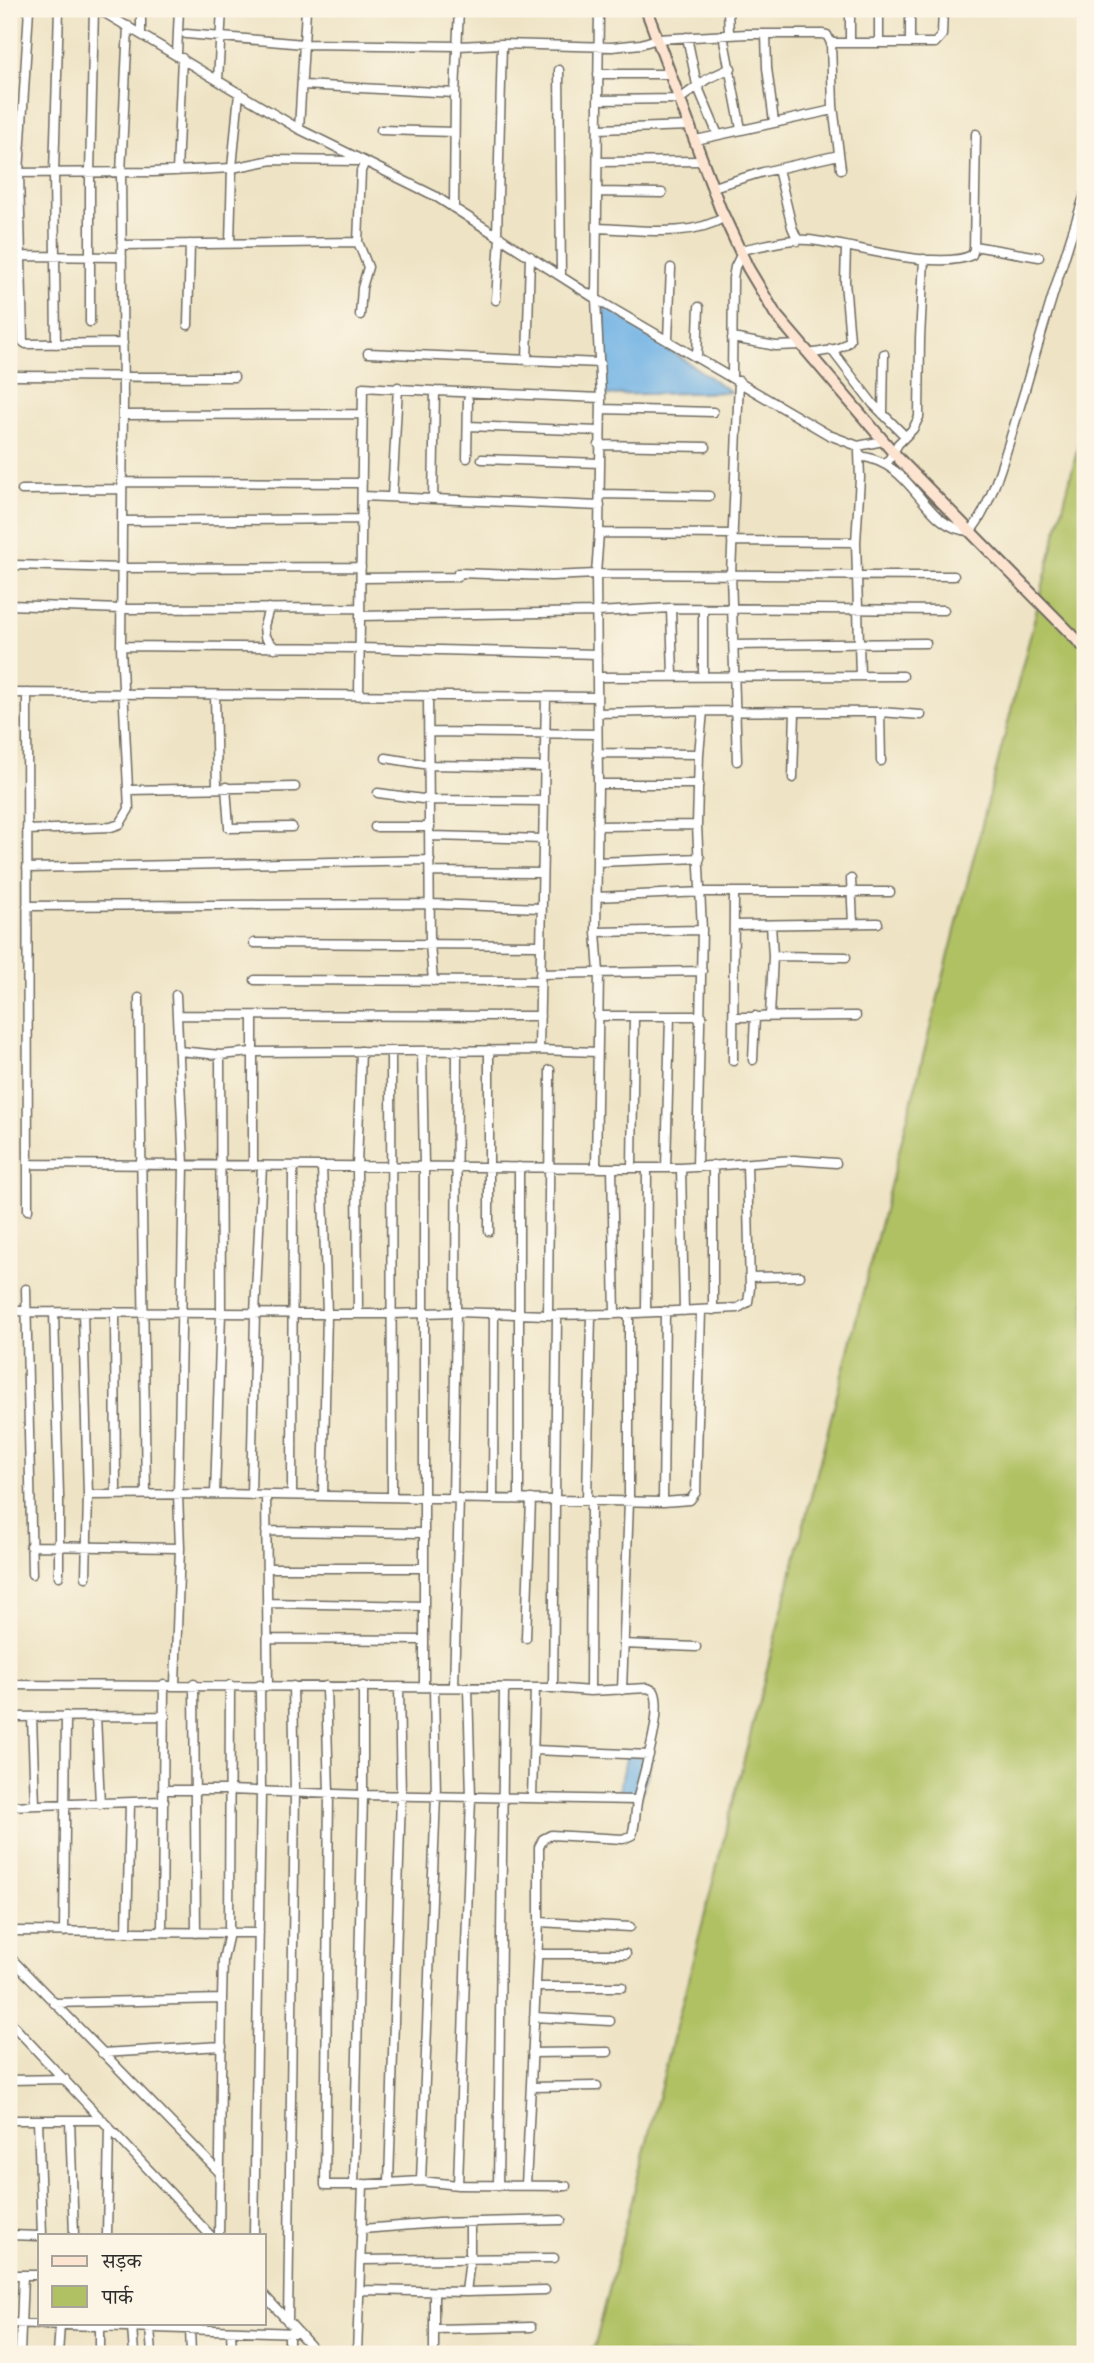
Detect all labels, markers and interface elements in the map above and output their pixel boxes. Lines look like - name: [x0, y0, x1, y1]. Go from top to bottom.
- legend: [38, 2234, 266, 2324]
- text: सड़क: [101, 2248, 142, 2277]
- text: पार्क: [101, 2284, 134, 2313]

